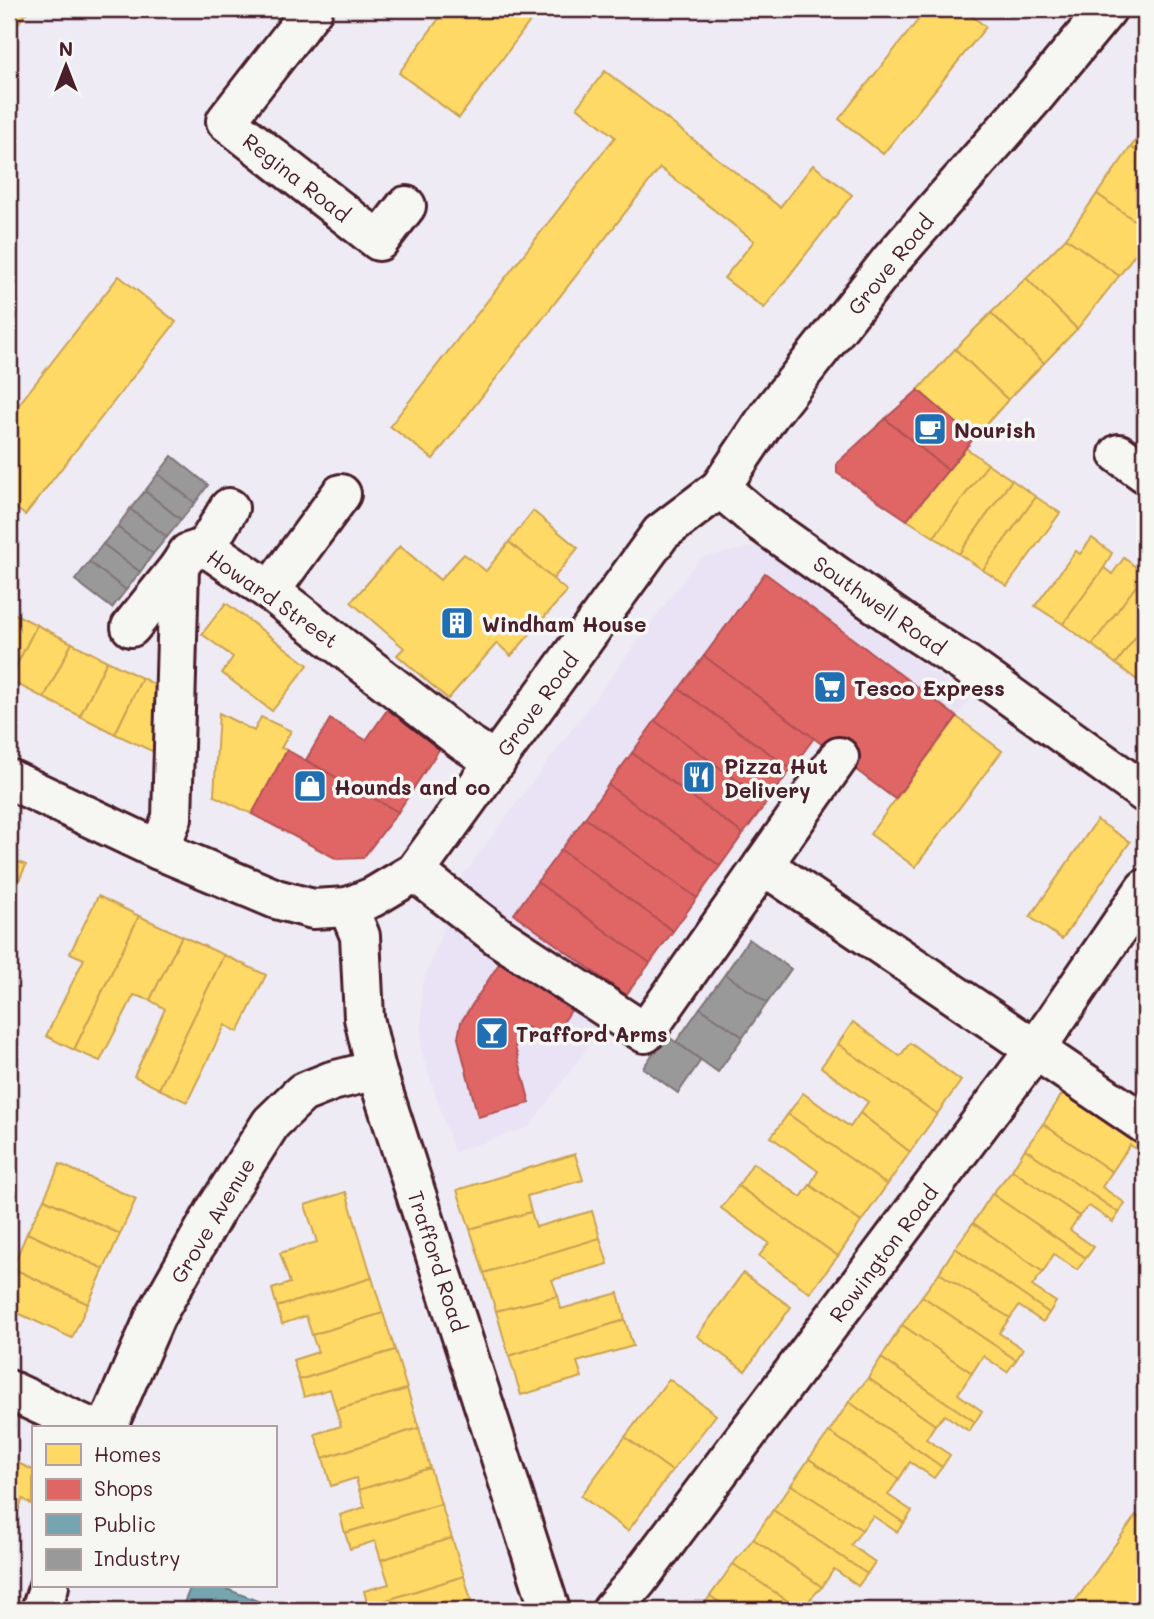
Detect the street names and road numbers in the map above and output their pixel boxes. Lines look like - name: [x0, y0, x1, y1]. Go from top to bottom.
- street label: Regina Road: [238, 127, 356, 227]
- street label: Grove Road: [841, 208, 939, 320]
- street label: Howard Street: [202, 543, 344, 653]
- street label: Southwell Road: [808, 549, 952, 661]
- street label: Grove Road: [490, 647, 584, 761]
- street label: Grove Avenue: [164, 1152, 260, 1288]
- street label: Rowington Road: [823, 1179, 943, 1327]
- street label: Trafford Road: [402, 1187, 474, 1335]

